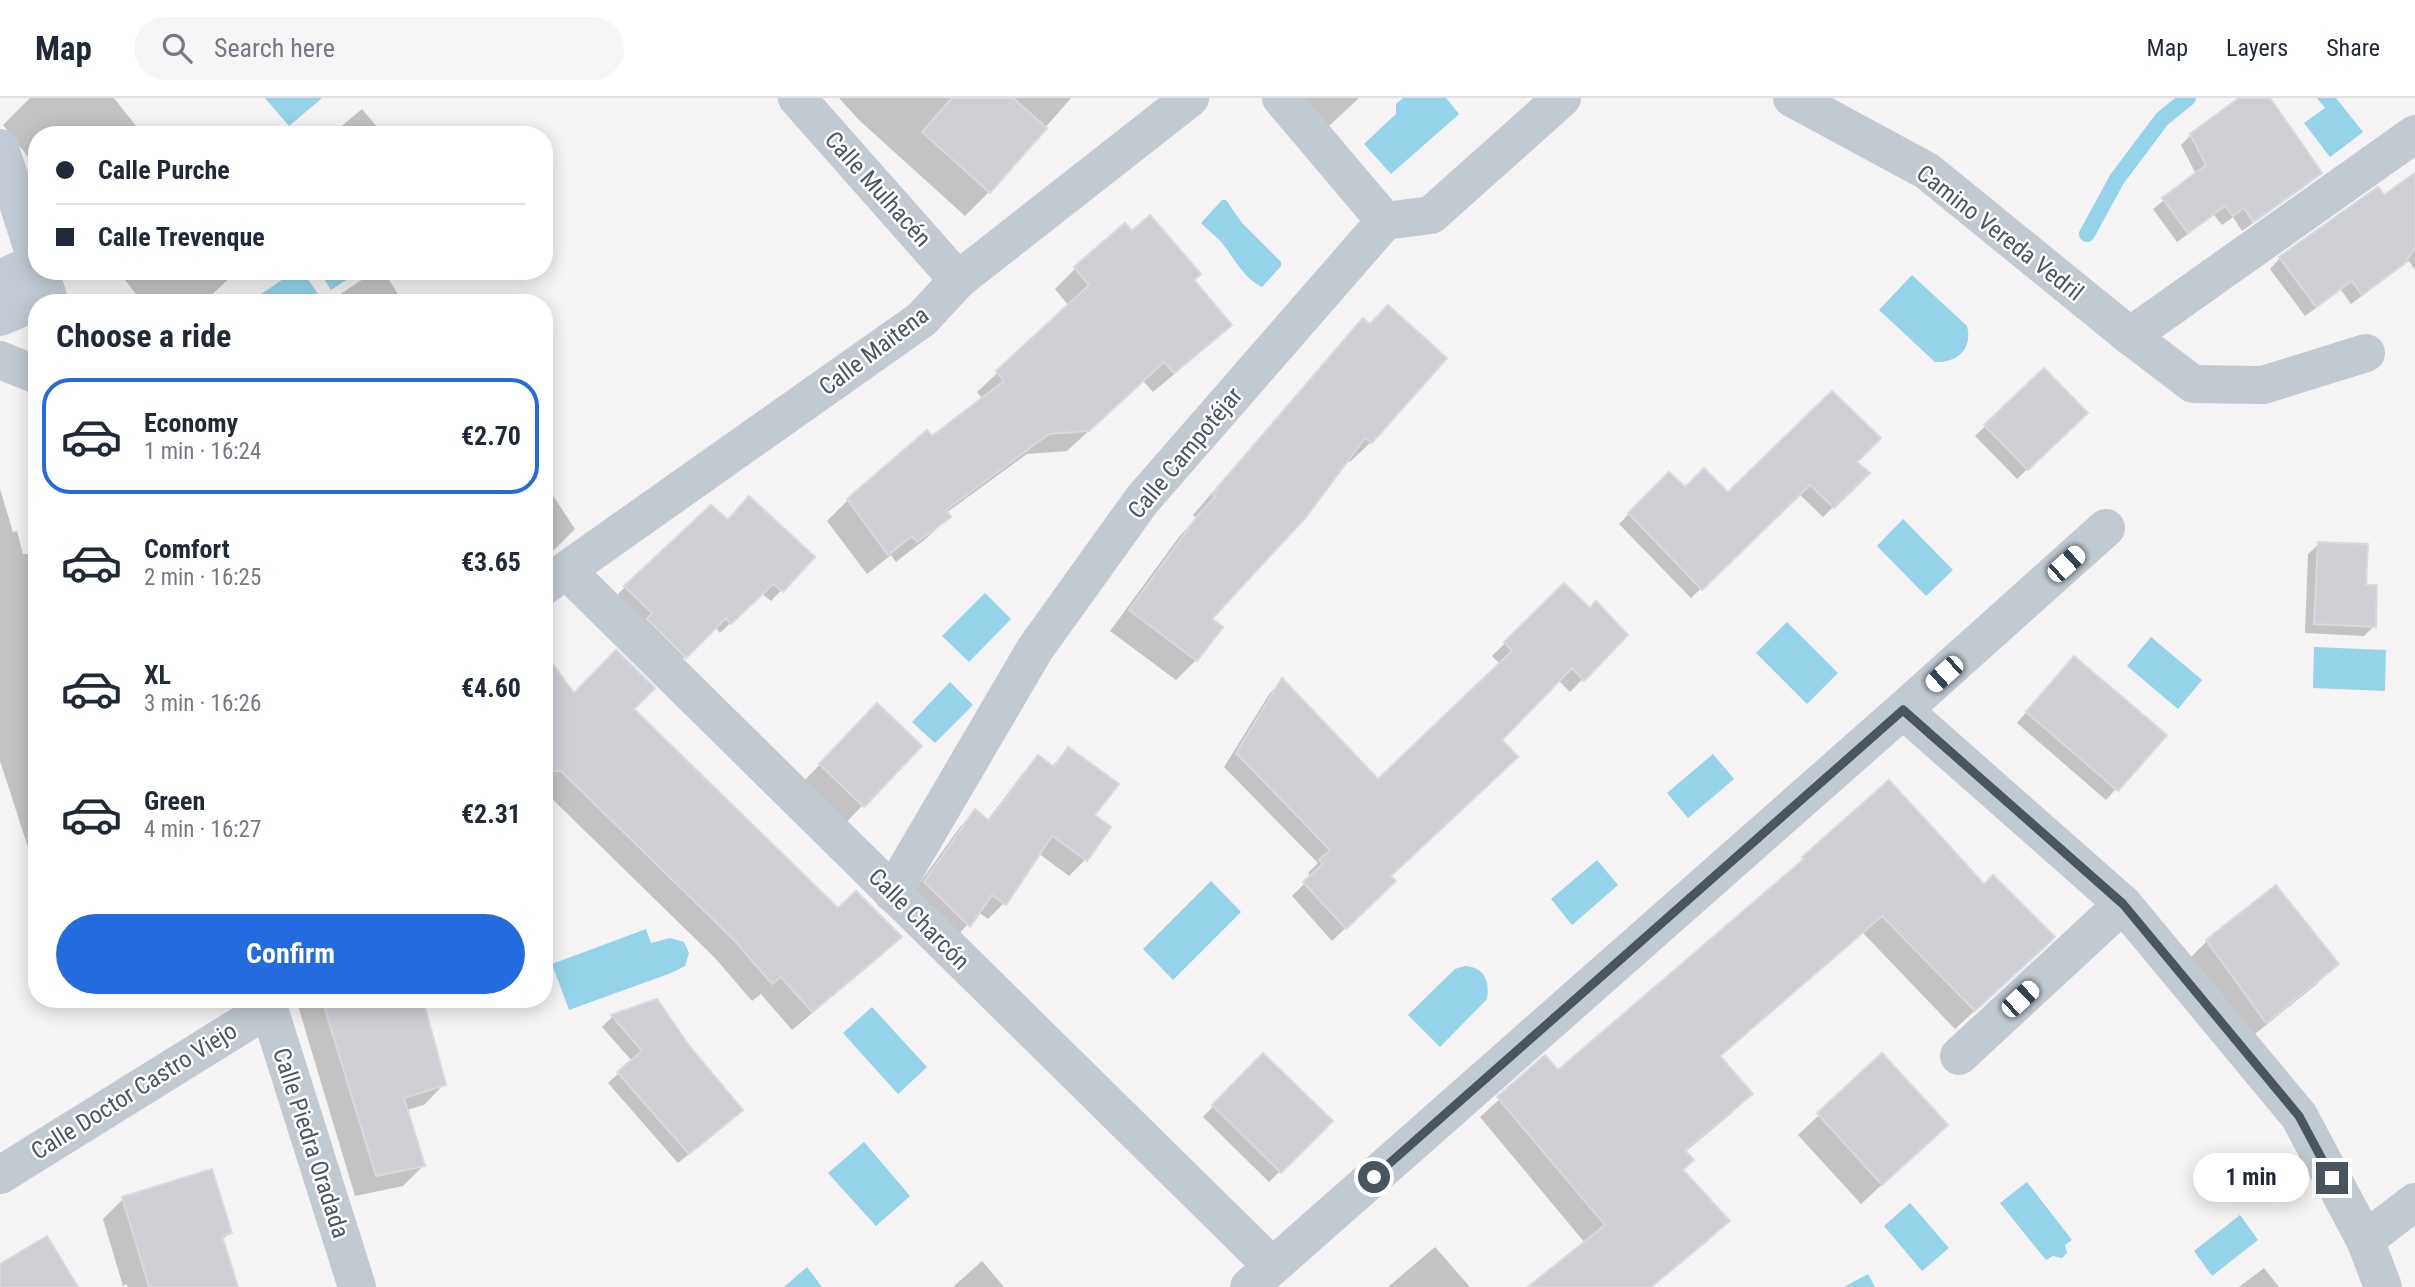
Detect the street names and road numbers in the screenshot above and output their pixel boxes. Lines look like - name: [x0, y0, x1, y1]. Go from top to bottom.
- street label: Calle Mulhacén: [819, 126, 937, 252]
- street label: Camino Vereda Vedril: [1911, 159, 2089, 307]
- street label: Calle Maitena: [814, 301, 934, 401]
- street label: Calle Campotéjar: [1122, 382, 1248, 524]
- street label: Calle Charcón: [863, 863, 975, 975]
- street label: Calle Doctor Castro Viejo: [26, 1016, 242, 1166]
- street label: Calle Piedra Oradada: [267, 1044, 355, 1242]

